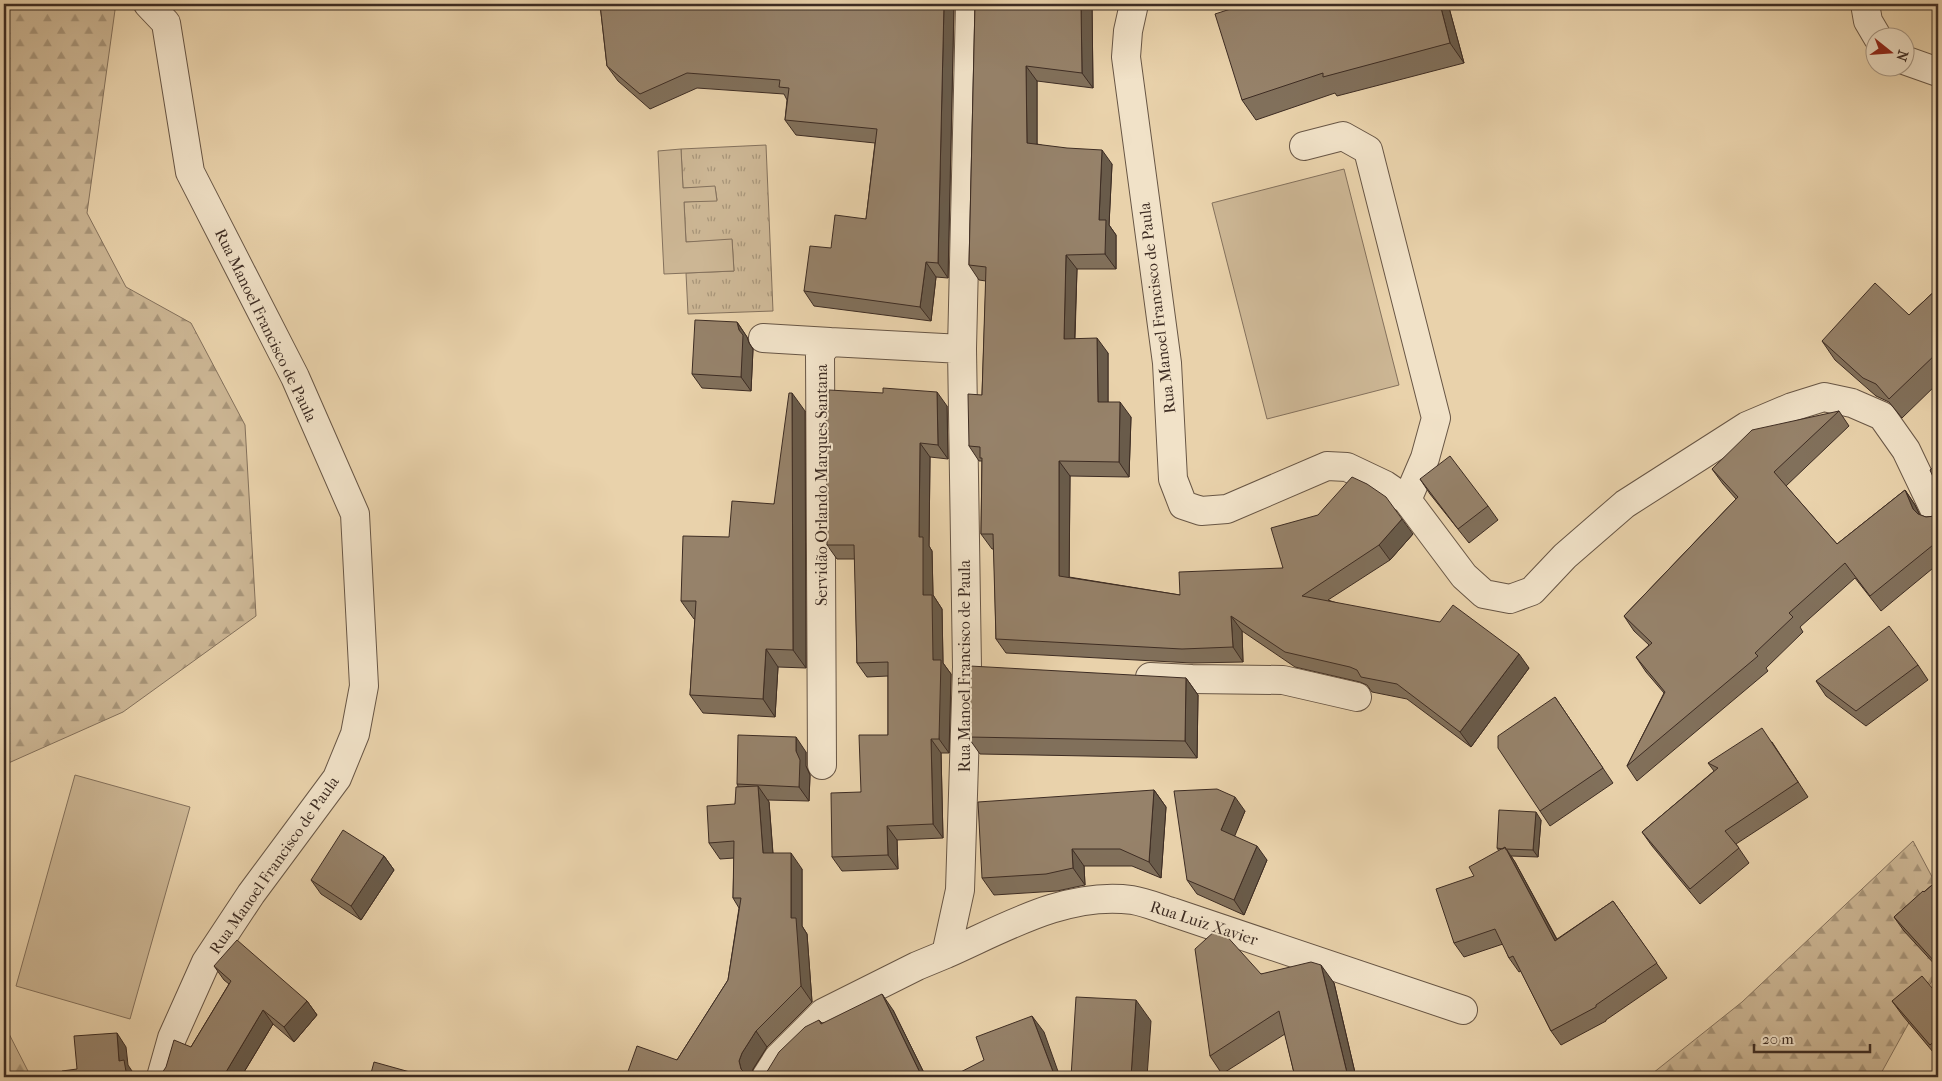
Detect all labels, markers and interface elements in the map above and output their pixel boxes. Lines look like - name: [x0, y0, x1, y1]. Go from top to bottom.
- north arrow: [1864, 28, 1914, 78]
- text: N: [1892, 48, 1912, 64]
- street label: Rua Manoel Francisco de Paula: [1135, 201, 1179, 415]
- street label: Rua Manoel Francisco de Paula: [211, 225, 321, 425]
- street label: Servidão Orlando Marques Santana: [812, 363, 831, 606]
- street label: Rua Manoel Francisco de Paula: [955, 559, 974, 772]
- street label: Rua Manoel Francisco de Paula: [205, 772, 343, 957]
- street label: Rua Luiz Xavier: [1148, 897, 1260, 949]
- scale bar: [1754, 1021, 1871, 1053]
- text: 20 m: [1762, 1030, 1794, 1048]

